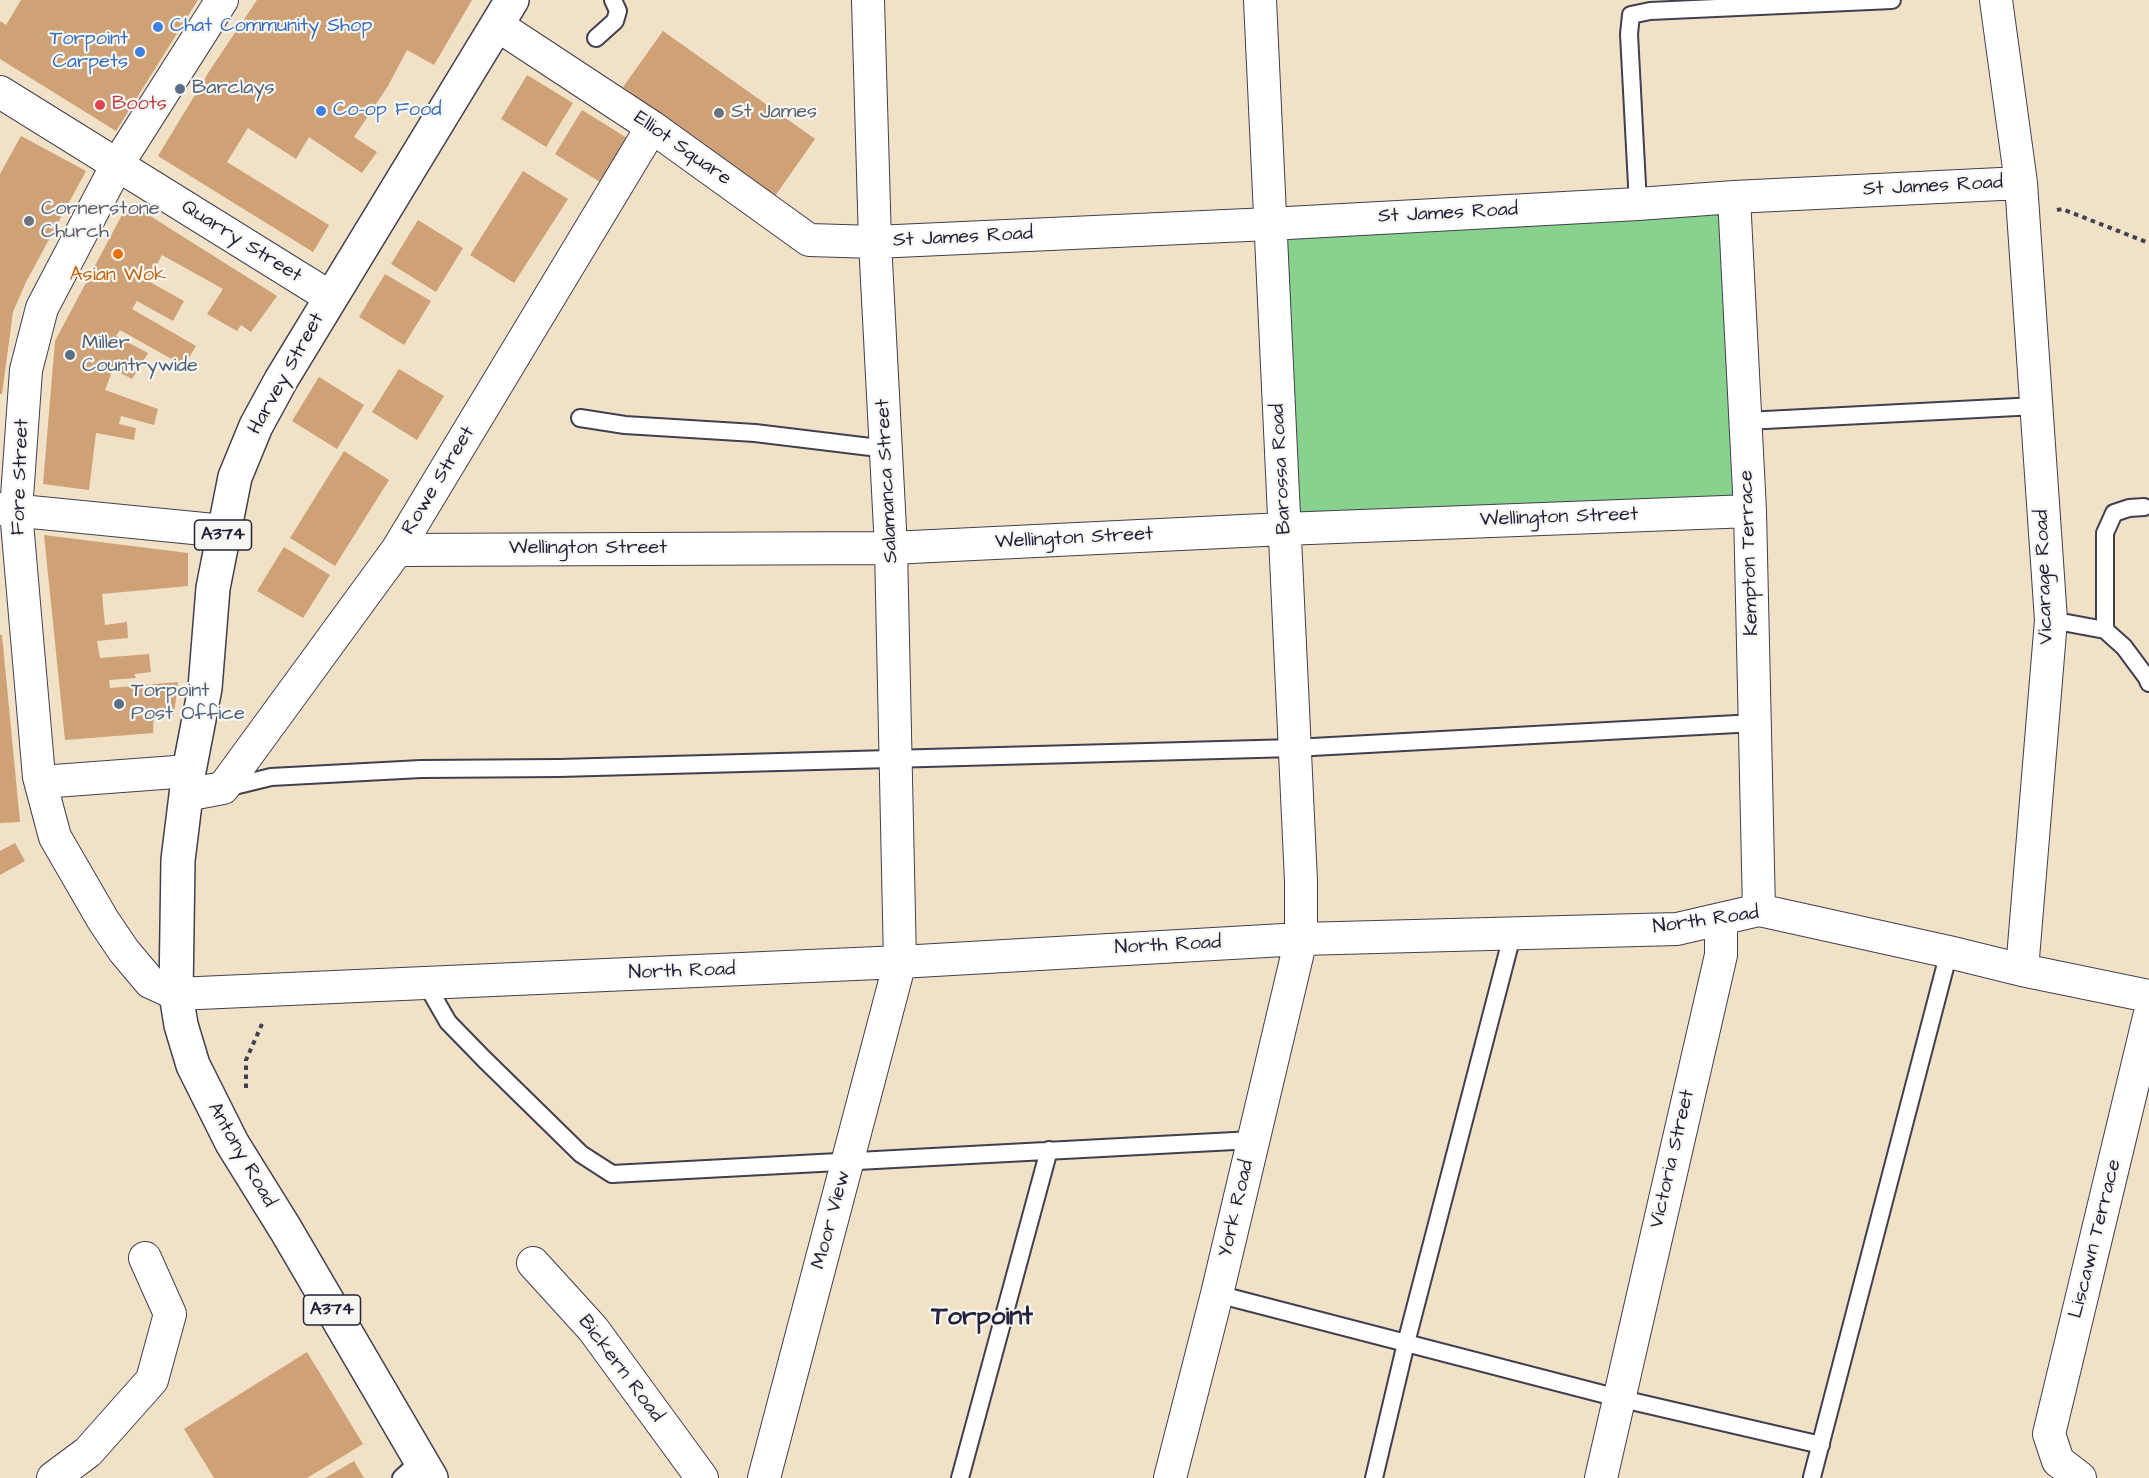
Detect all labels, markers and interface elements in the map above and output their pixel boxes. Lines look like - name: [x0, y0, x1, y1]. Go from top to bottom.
- place label: Chat Community Shop: [170, 15, 372, 39]
- marker: Chat Community Shop: [151, 20, 165, 34]
- place label: Torpoint Carpets: [50, 28, 128, 75]
- marker: Torpoint Carpets: [133, 45, 147, 59]
- place label: Barclays: [192, 77, 274, 101]
- marker: Barclays: [173, 82, 187, 96]
- place label: Boots: [112, 93, 167, 117]
- marker: Boots: [93, 98, 107, 112]
- place label: Co-op Food: [333, 99, 442, 123]
- place label: St James: [731, 101, 817, 125]
- marker: Co-op Food: [314, 104, 328, 118]
- marker: St James: [712, 106, 726, 120]
- street label: Elliot Square: [629, 107, 735, 191]
- street label: St James Road: [1862, 171, 2004, 203]
- street label: Quarry Street: [176, 195, 306, 289]
- place label: Cornerstone Church: [41, 198, 159, 245]
- street label: St James Road: [1377, 198, 1519, 230]
- marker: Cornerstone Church: [22, 214, 36, 228]
- street label: St James Road: [892, 222, 1034, 254]
- marker: Asian Wok: [111, 247, 125, 261]
- place label: Asian Wok: [70, 264, 166, 288]
- street label: Harvey Street: [244, 309, 330, 439]
- place label: Miller Countrywide: [82, 332, 198, 379]
- marker: Miller Countrywide: [63, 348, 77, 362]
- street label: Salamanca Street: [872, 398, 904, 564]
- street label: Barossa Road: [1267, 403, 1297, 535]
- street label: Fore Street: [7, 418, 35, 536]
- street label: Rowe Street: [397, 422, 481, 540]
- street label: Kempton Terrace: [1735, 470, 1765, 636]
- street label: Wellington Street: [1479, 503, 1639, 533]
- street label: Vicarage Road: [2031, 509, 2059, 645]
- road number: A374: [194, 520, 252, 550]
- street label: Wellington Street: [994, 523, 1154, 555]
- street label: Wellington Street: [509, 537, 667, 561]
- place label: Torpoint Post Office: [131, 680, 245, 727]
- marker: Torpoint Post Office: [112, 697, 126, 711]
- street label: North Road: [1651, 902, 1761, 940]
- street label: North Road: [1114, 931, 1222, 961]
- street label: North Road: [628, 958, 736, 986]
- street label: Victoria Street: [1645, 1087, 1701, 1231]
- street label: Antony Road: [201, 1098, 281, 1212]
- street label: Liscawn Terrace: [2065, 1157, 2127, 1321]
- street label: York Road: [1214, 1158, 1260, 1260]
- street label: Moor View: [807, 1168, 857, 1272]
- road number: A374: [304, 1295, 360, 1325]
- district label: Torpoint: [931, 1303, 1033, 1335]
- street label: Bickern Road: [572, 1311, 668, 1427]

